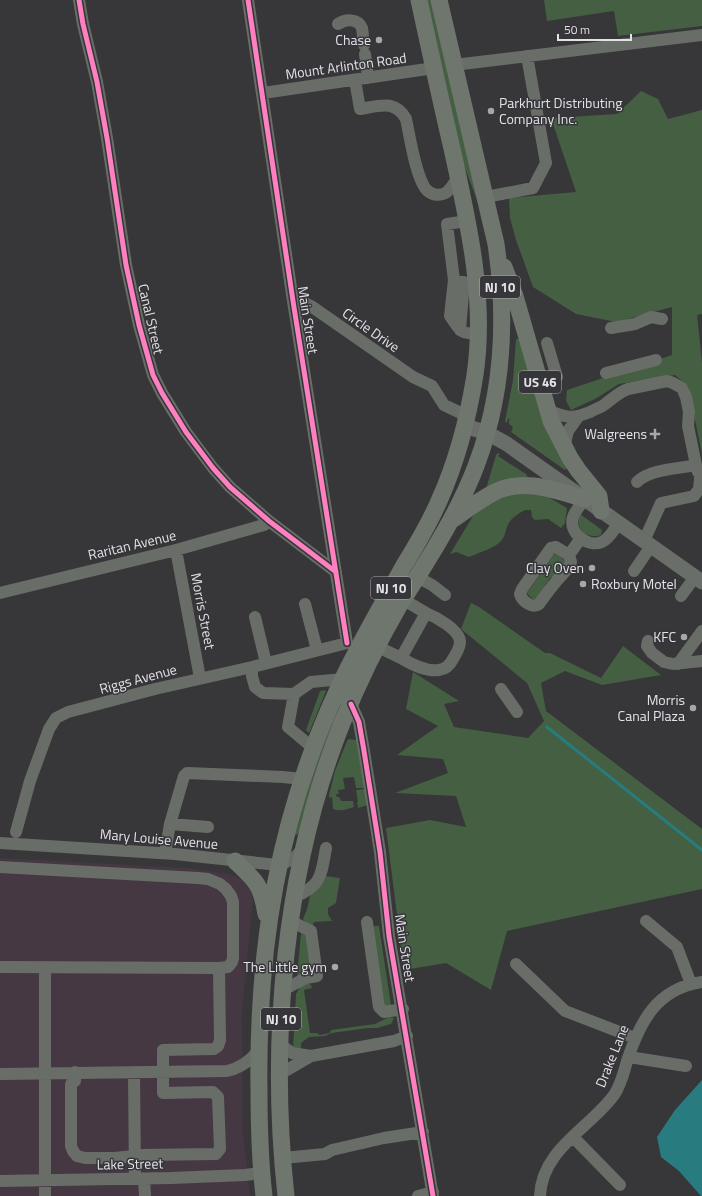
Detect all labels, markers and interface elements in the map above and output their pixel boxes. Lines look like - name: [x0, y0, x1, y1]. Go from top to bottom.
- scale bar: [558, 16, 631, 42]
- text: 50 m: [564, 20, 590, 39]
- place label: Chase: [335, 29, 371, 50]
- marker: Chase: [374, 35, 384, 45]
- street label: Mount Arlinton Road: [284, 47, 408, 84]
- place label: Parkhurt Distributing Company Inc.: [499, 92, 623, 129]
- marker: Parkhurt Distributing Company Inc.: [486, 106, 496, 116]
- road number: NJ 10: [480, 276, 520, 298]
- street label: Canal Street: [133, 282, 170, 356]
- street label: Main Street: [293, 284, 324, 355]
- street label: Circle Drive: [338, 302, 404, 357]
- road number: US 46: [519, 371, 561, 393]
- place label: Walgreens: [584, 423, 647, 444]
- marker: Walgreens: [650, 429, 660, 439]
- street label: Raritan Avenue: [86, 524, 178, 565]
- place label: Clay Oven: [526, 557, 584, 578]
- marker: Clay Oven: [587, 563, 597, 573]
- street label: Morris Street: [186, 571, 221, 651]
- place label: Roxbury Motel: [591, 573, 677, 594]
- road number: NJ 10: [371, 577, 411, 599]
- marker: Roxbury Motel: [578, 579, 588, 589]
- place label: KFC: [653, 626, 676, 647]
- marker: KFC: [679, 632, 689, 642]
- street label: Riggs Avenue: [97, 658, 179, 699]
- place label: Morris Canal Plaza: [618, 689, 685, 726]
- marker: Morris Canal Plaza: [688, 703, 698, 713]
- street label: Mary Louise Avenue: [99, 823, 219, 854]
- street label: Main Street: [390, 912, 421, 983]
- place label: The Little gym: [243, 956, 327, 977]
- marker: The Little gym: [330, 962, 340, 972]
- road number: NJ 10: [261, 1008, 301, 1030]
- street label: Drake Lane: [589, 1021, 634, 1090]
- street label: Lake Street: [97, 1152, 163, 1175]

